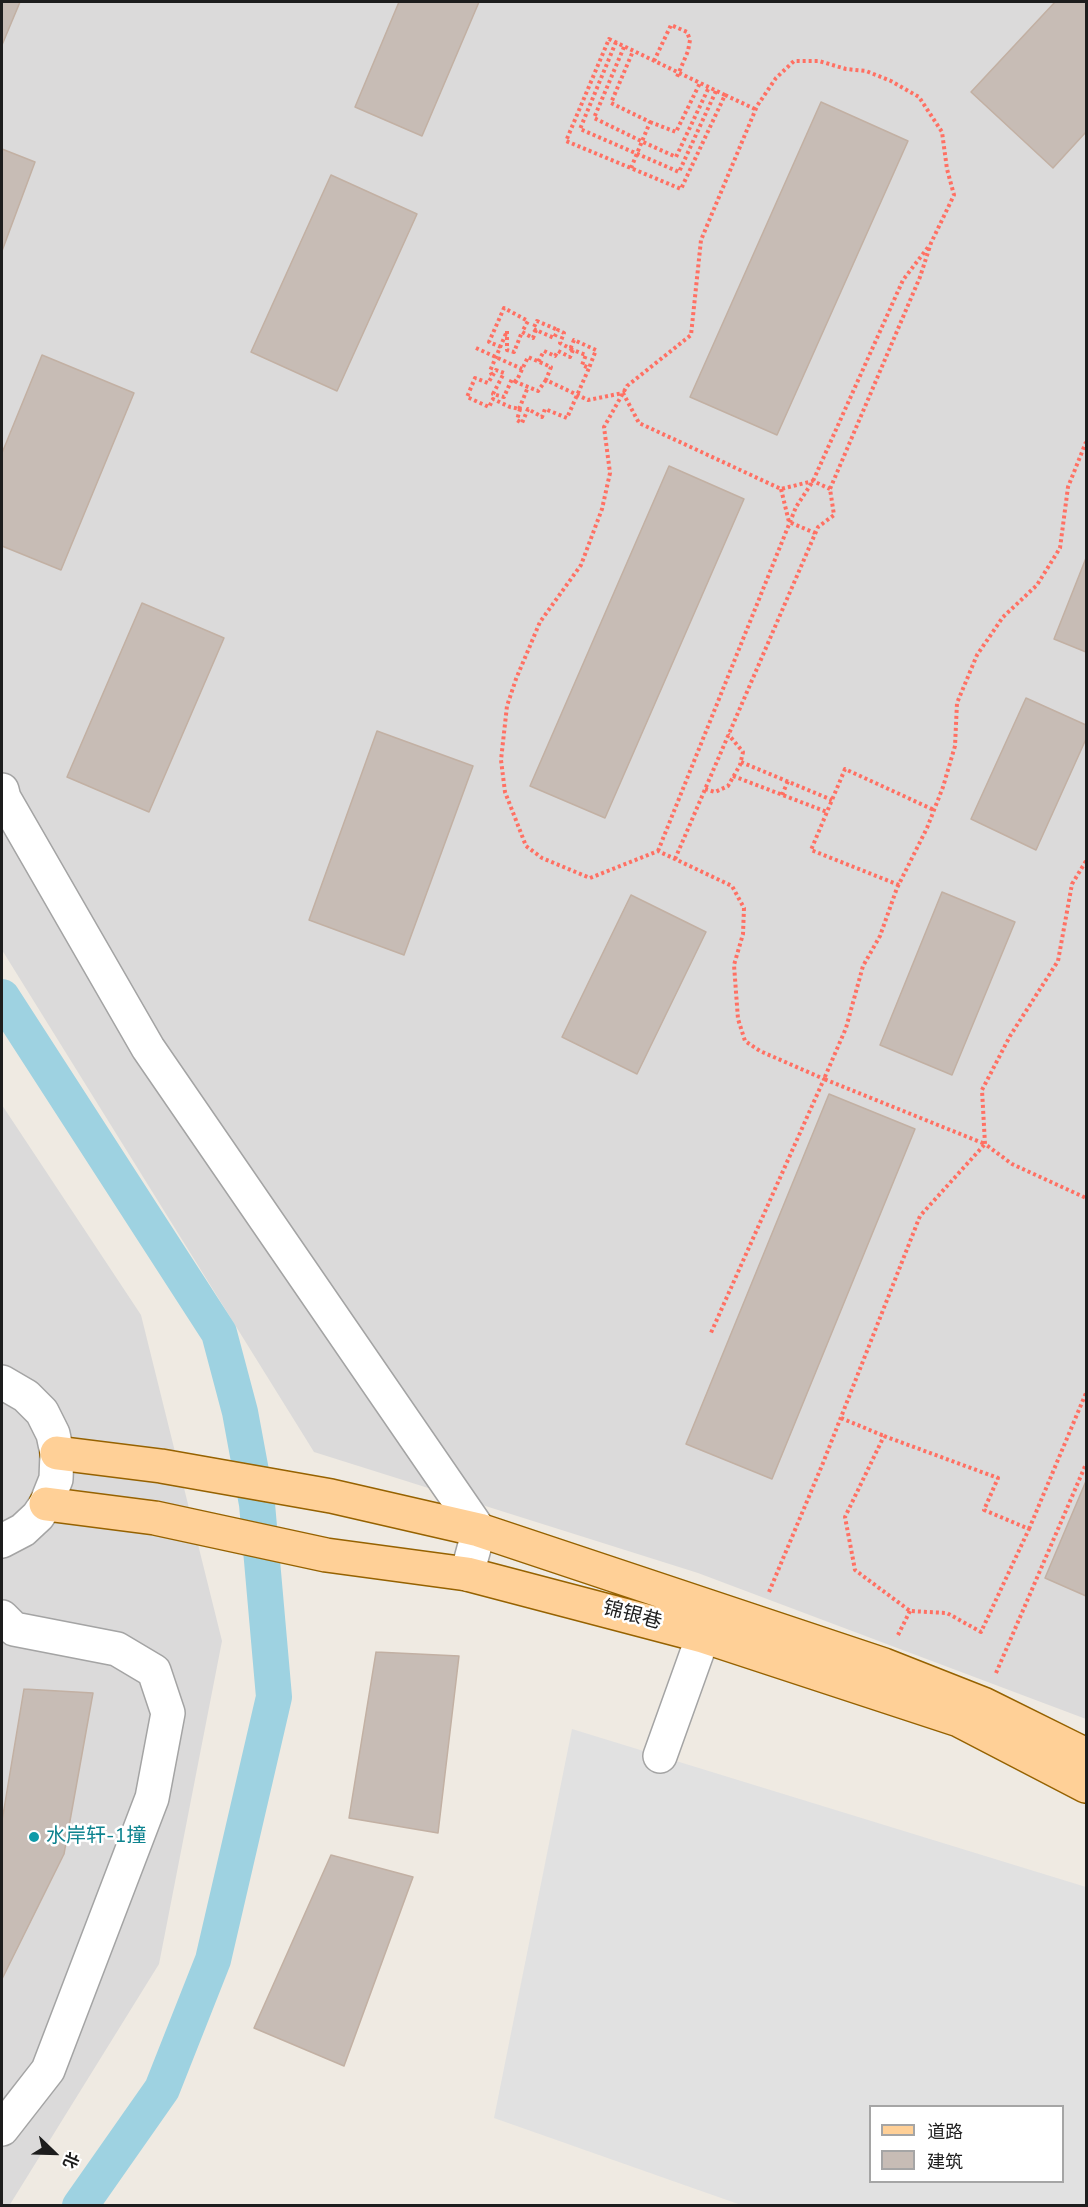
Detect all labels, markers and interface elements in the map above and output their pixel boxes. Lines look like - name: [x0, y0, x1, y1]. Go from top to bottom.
- street label: 锦银巷: [600, 1597, 664, 1635]
- place label: 水岸轩-1撞: [46, 1825, 146, 1849]
- marker: 水岸轩-1撞: [27, 1830, 41, 1844]
- legend: [869, 2105, 1064, 2183]
- text: 道路: [927, 2120, 963, 2144]
- north arrow: [24, 2123, 84, 2183]
- text: 北: [57, 2148, 84, 2172]
- text: 建筑: [927, 2150, 963, 2174]

